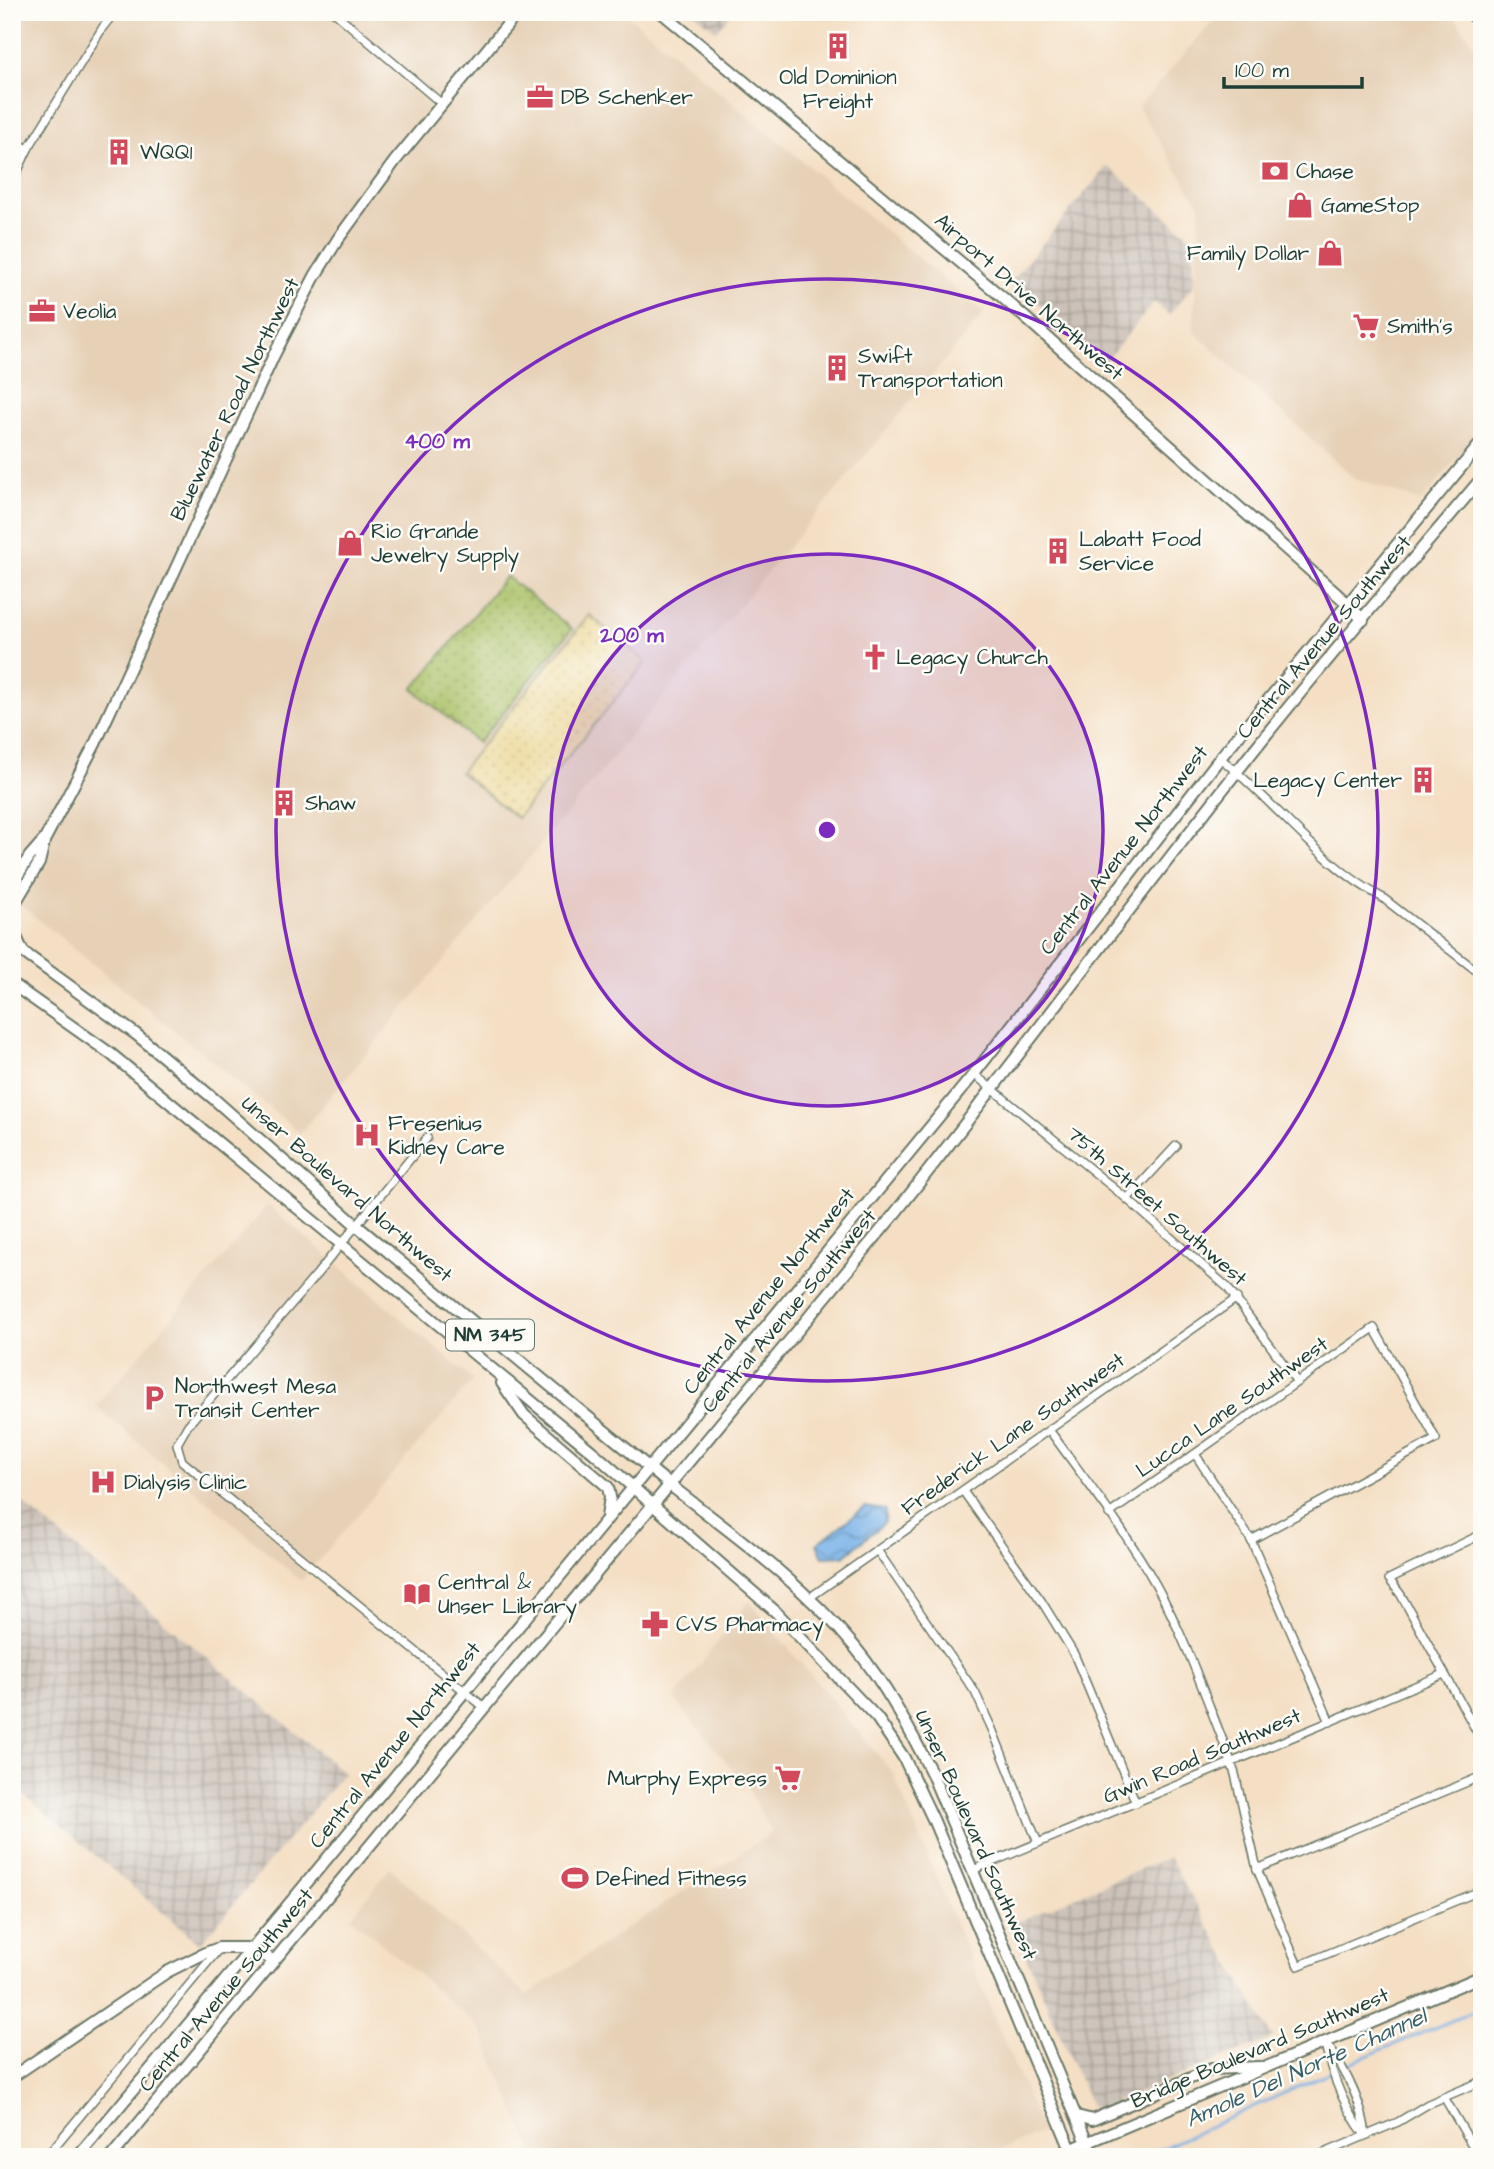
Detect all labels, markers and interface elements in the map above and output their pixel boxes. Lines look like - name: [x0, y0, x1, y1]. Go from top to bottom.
- building icon: Old Dominion Freight: [823, 31, 853, 61]
- scale bar: [1224, 46, 1363, 90]
- text: 100 m: [1235, 56, 1290, 85]
- place label: Old Dominion Freight: [779, 63, 897, 118]
- office icon: DB Schenker: [525, 82, 555, 112]
- place label: DB Schenker: [561, 83, 693, 112]
- building icon: WQQ1: [104, 137, 134, 167]
- place label: WQQ1: [140, 138, 193, 167]
- bank icon: Chase: [1260, 156, 1290, 186]
- place label: Chase: [1296, 157, 1354, 186]
- shop icon: GameStop: [1285, 190, 1315, 220]
- place label: GameStop: [1321, 191, 1420, 221]
- street label: Airport Drive Northwest: [927, 207, 1130, 388]
- shop icon: Family Dollar: [1315, 238, 1345, 268]
- place label: Family Dollar: [1187, 239, 1309, 270]
- street label: Bluewater Road Northwest: [163, 272, 307, 525]
- office icon: Veolia: [27, 296, 57, 326]
- place label: Veolia: [63, 297, 117, 326]
- supermarket icon: Smith's: [1351, 311, 1381, 341]
- place label: Smith's: [1387, 312, 1453, 341]
- place label: Swift Transportation: [858, 342, 1003, 396]
- building icon: Swift Transportation: [822, 353, 852, 383]
- text: 400 m: [404, 427, 470, 456]
- place label: Rio Grande Jewelry Supply: [371, 517, 519, 572]
- place label: Labatt Food Service: [1079, 525, 1201, 578]
- shop icon: Rio Grande Jewelry Supply: [335, 528, 365, 558]
- street label: Central Avenue Southwest: [1230, 528, 1418, 745]
- building icon: Labatt Food Service: [1043, 536, 1073, 566]
- text: 200 m: [599, 621, 664, 650]
- church icon: Legacy Church: [860, 642, 890, 672]
- place label: Legacy Church: [896, 643, 1048, 674]
- street label: Central Avenue Northwest: [1033, 739, 1215, 961]
- building icon: Legacy Center: [1408, 765, 1438, 795]
- place label: Legacy Center: [1253, 766, 1402, 797]
- building icon: Shaw: [269, 788, 299, 818]
- place label: Shaw: [305, 789, 357, 818]
- centre of rings: [815, 818, 839, 842]
- street label: Unser Boulevard Northwest: [235, 1089, 459, 1289]
- place label: Fresenius Kidney Care: [388, 1109, 505, 1164]
- street label: 75th Street Southwest: [1061, 1119, 1254, 1293]
- hospital icon: Fresenius Kidney Care: [352, 1120, 382, 1150]
- street label: Central Avenue Northwest: [676, 1181, 862, 1401]
- street label: Central Avenue Southwest: [695, 1202, 883, 1419]
- road number: NM 345: [446, 1320, 534, 1350]
- street label: Lucca Lane Southwest: [1130, 1329, 1334, 1484]
- street label: Frederick Lane Southwest: [895, 1345, 1131, 1522]
- place label: Northwest Mesa Transit Center: [175, 1372, 337, 1425]
- parking icon: Northwest Mesa Transit Center: [139, 1383, 169, 1413]
- hospital icon: Dialysis Clinic: [88, 1467, 118, 1497]
- place label: Dialysis Clinic: [124, 1468, 247, 1499]
- place label: Central & Unser Library: [438, 1568, 578, 1623]
- library icon: Central & Unser Library: [402, 1579, 432, 1609]
- pharmacy icon: CVS Pharmacy: [640, 1609, 670, 1639]
- place label: CVS Pharmacy: [676, 1610, 824, 1641]
- street label: Central Avenue Northwest: [302, 1635, 488, 1855]
- street label: Gwin Road Southwest: [1099, 1701, 1306, 1811]
- street label: Unser Boulevard Southwest: [908, 1705, 1045, 1965]
- supermarket icon: Murphy Express: [773, 1763, 803, 1793]
- place label: Murphy Express: [607, 1764, 767, 1795]
- sports icon: Defined Fitness: [560, 1863, 590, 1893]
- place label: Defined Fitness: [596, 1864, 747, 1893]
- street label: Central Avenue Southwest: [132, 1881, 320, 2098]
- street label: Bridge Boulevard Southwest: [1127, 1980, 1395, 2117]
- water label: Amole Del Norte Channel: [1181, 1999, 1435, 2136]

